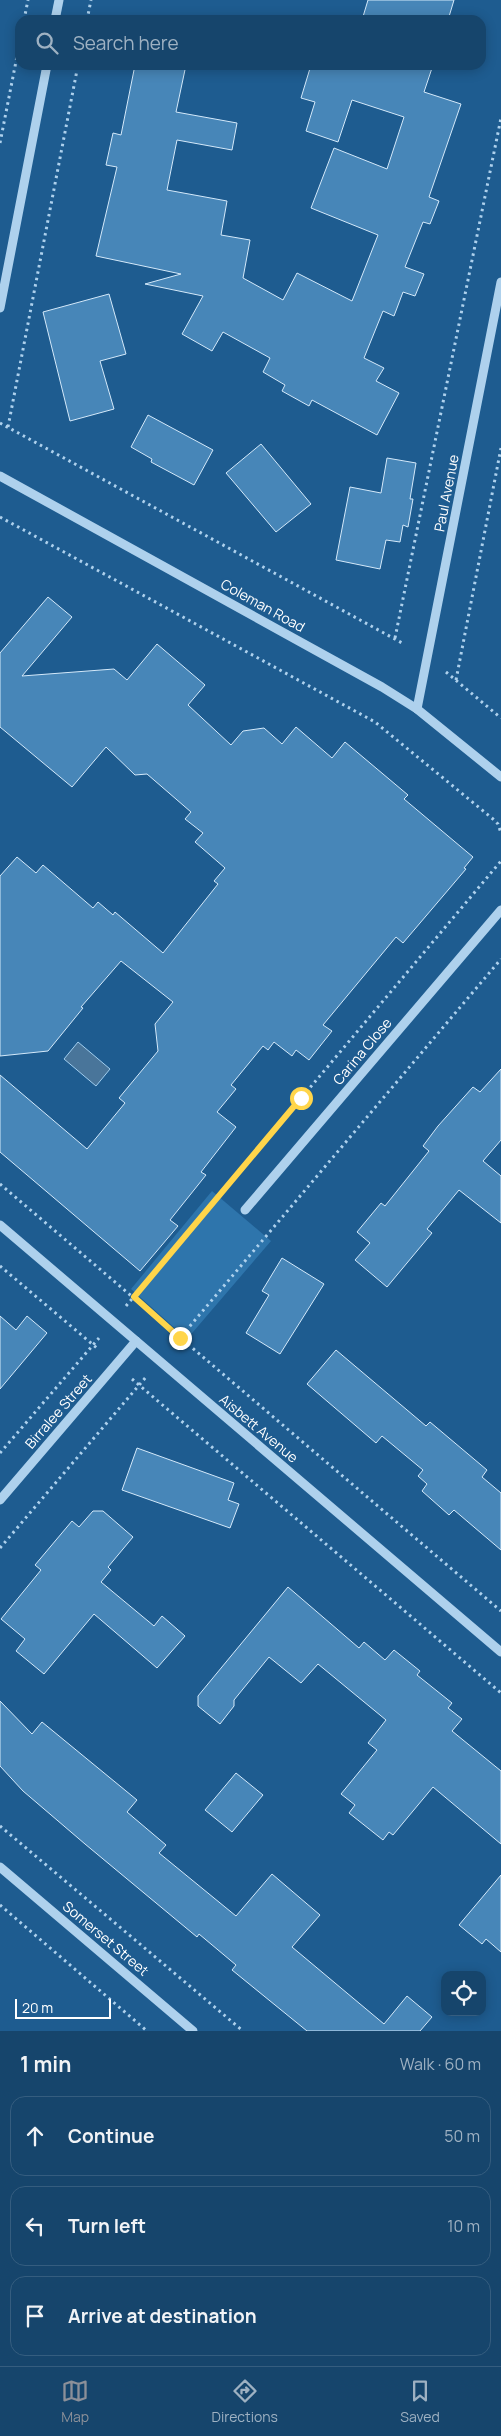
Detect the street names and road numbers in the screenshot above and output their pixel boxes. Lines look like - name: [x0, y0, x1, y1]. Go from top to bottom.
- street label: Paul Avenue: [429, 453, 463, 533]
- street label: Coleman Road: [218, 574, 308, 636]
- street label: Carina Close: [328, 1013, 396, 1089]
- street label: Birralee Street: [20, 1369, 96, 1452]
- street label: Aisbett Avenue: [216, 1390, 302, 1466]
- street label: Somerset Street: [59, 1896, 153, 1980]

